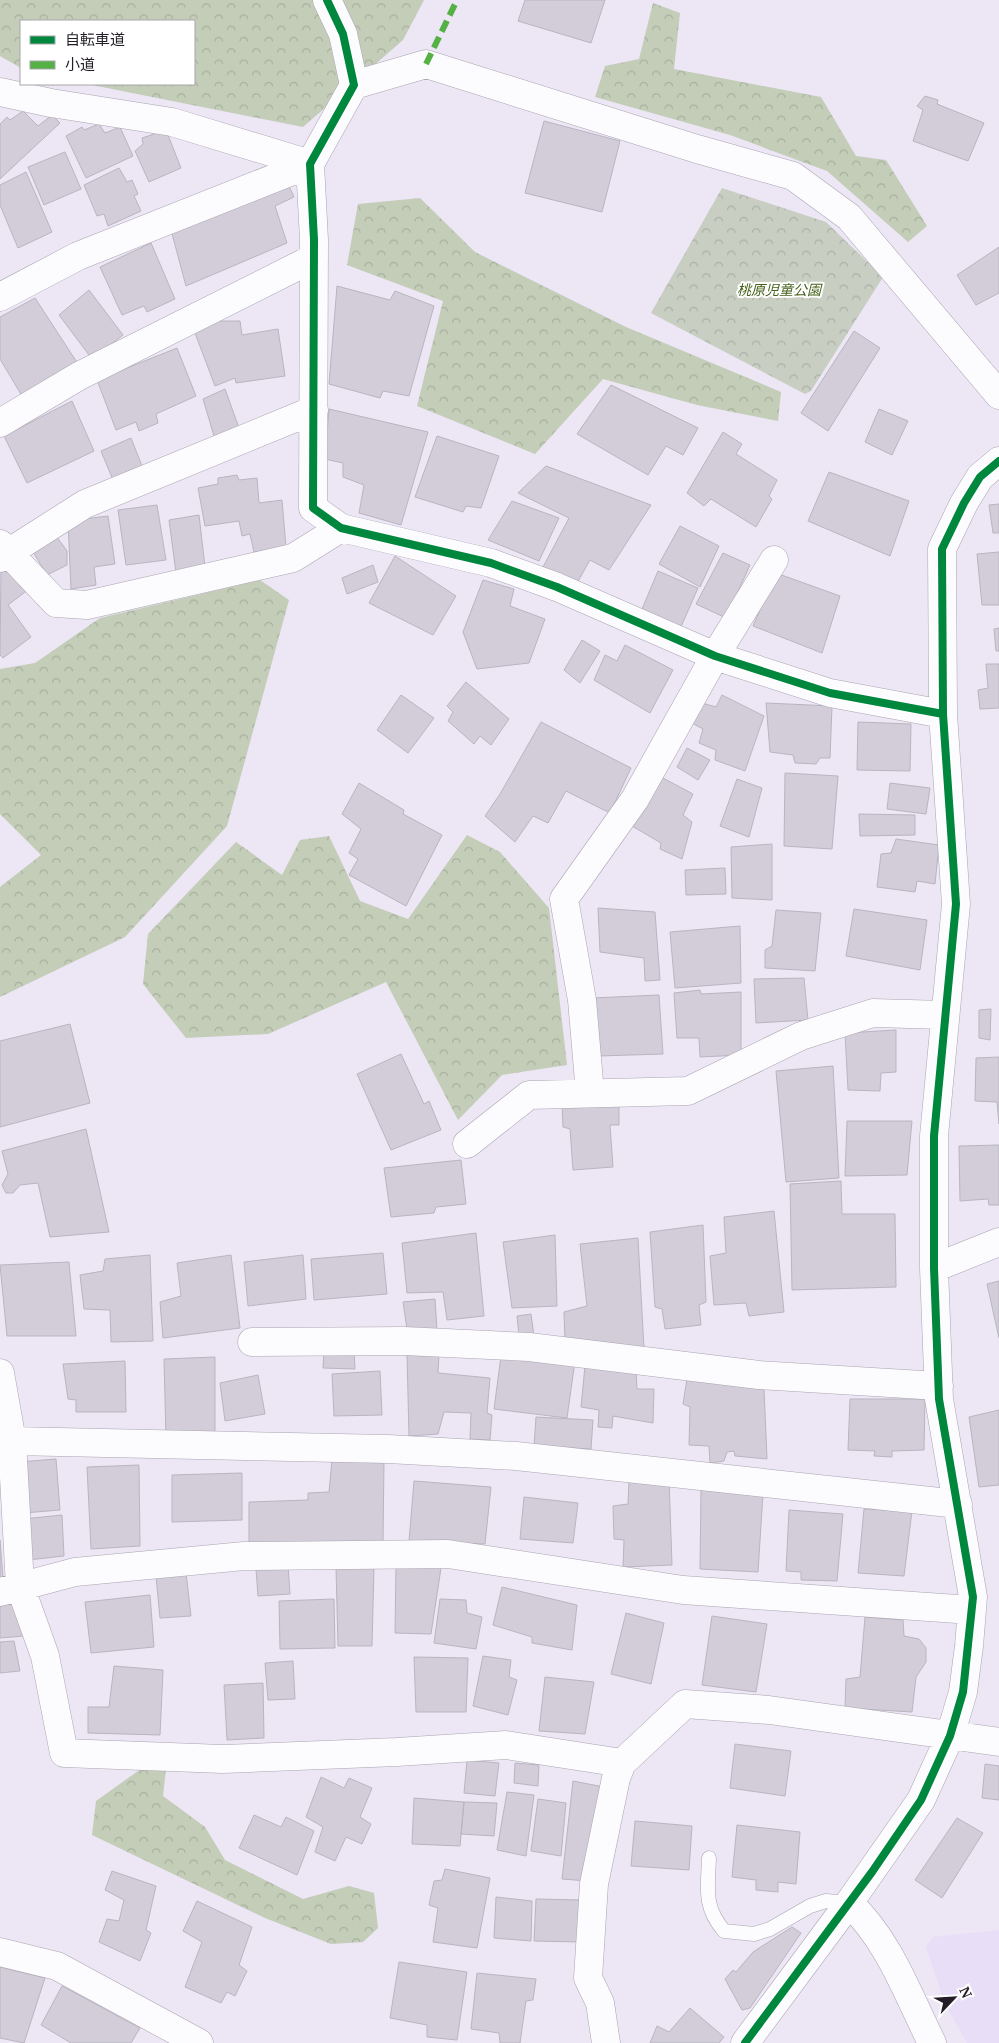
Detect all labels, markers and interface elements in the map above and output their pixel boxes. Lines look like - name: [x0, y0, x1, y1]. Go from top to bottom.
- legend: [20, 20, 195, 85]
- text: 自転車道: [65, 29, 125, 49]
- text: 小道: [65, 54, 95, 74]
- park label: 桃原児童公園: [737, 280, 823, 299]
- north arrow: [929, 1973, 979, 2023]
- text: N: [955, 1983, 977, 2001]

